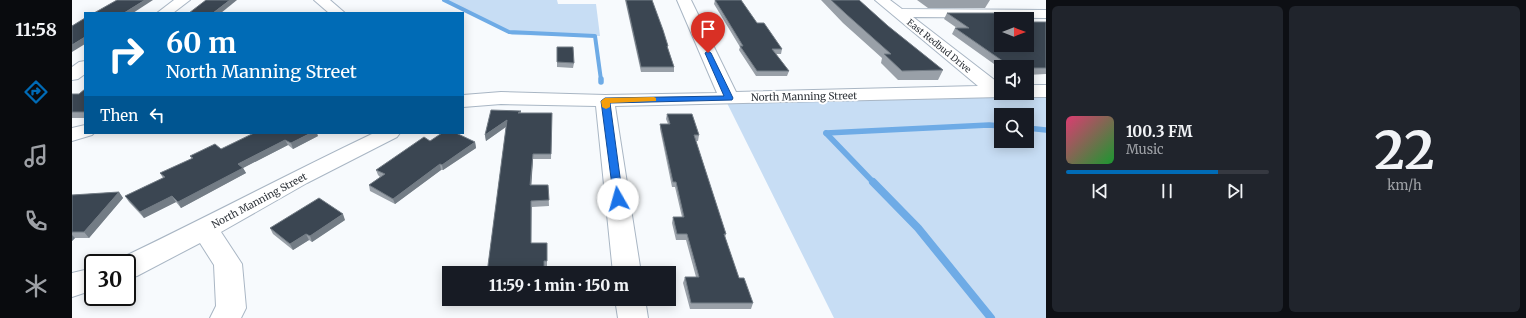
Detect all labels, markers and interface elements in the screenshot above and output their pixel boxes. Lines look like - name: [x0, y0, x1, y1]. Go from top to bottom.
- pin: [691, 12, 725, 53]
- north arrow: [994, 12, 1034, 52]
- map controls: [994, 12, 1034, 148]
- street label: East Redbud Drive: [905, 16, 974, 75]
- text: 11:58: [15, 18, 57, 41]
- icon: arrive: [697, 18, 719, 40]
- text: 60 m: [166, 25, 236, 61]
- icon: right: [100, 28, 152, 80]
- text: North Manning Street: [166, 60, 357, 83]
- button: sound: [994, 60, 1034, 100]
- icon: directions: [22, 78, 50, 106]
- street label: North Manning Street: [751, 89, 857, 104]
- icon: left: [146, 104, 168, 126]
- text: Then: [100, 106, 138, 125]
- button: search: [994, 108, 1034, 148]
- text: 22: [1374, 118, 1435, 183]
- text: 100.3 FM: [1126, 122, 1192, 141]
- text: Music: [1126, 141, 1164, 158]
- icon: music: [22, 142, 50, 170]
- street label: North Manning Street: [209, 170, 309, 231]
- text: km/h: [1387, 177, 1422, 194]
- position arrow: [597, 178, 639, 220]
- icon: previous: [1089, 180, 1111, 202]
- icon: pause: [1156, 180, 1178, 202]
- icon: next: [1224, 180, 1246, 202]
- icon: phone: [22, 207, 50, 235]
- speed limit sign: 30: [84, 254, 136, 306]
- icon: climate: [22, 272, 50, 300]
- text: 11:59 · 1 min · 150 m: [489, 276, 629, 295]

